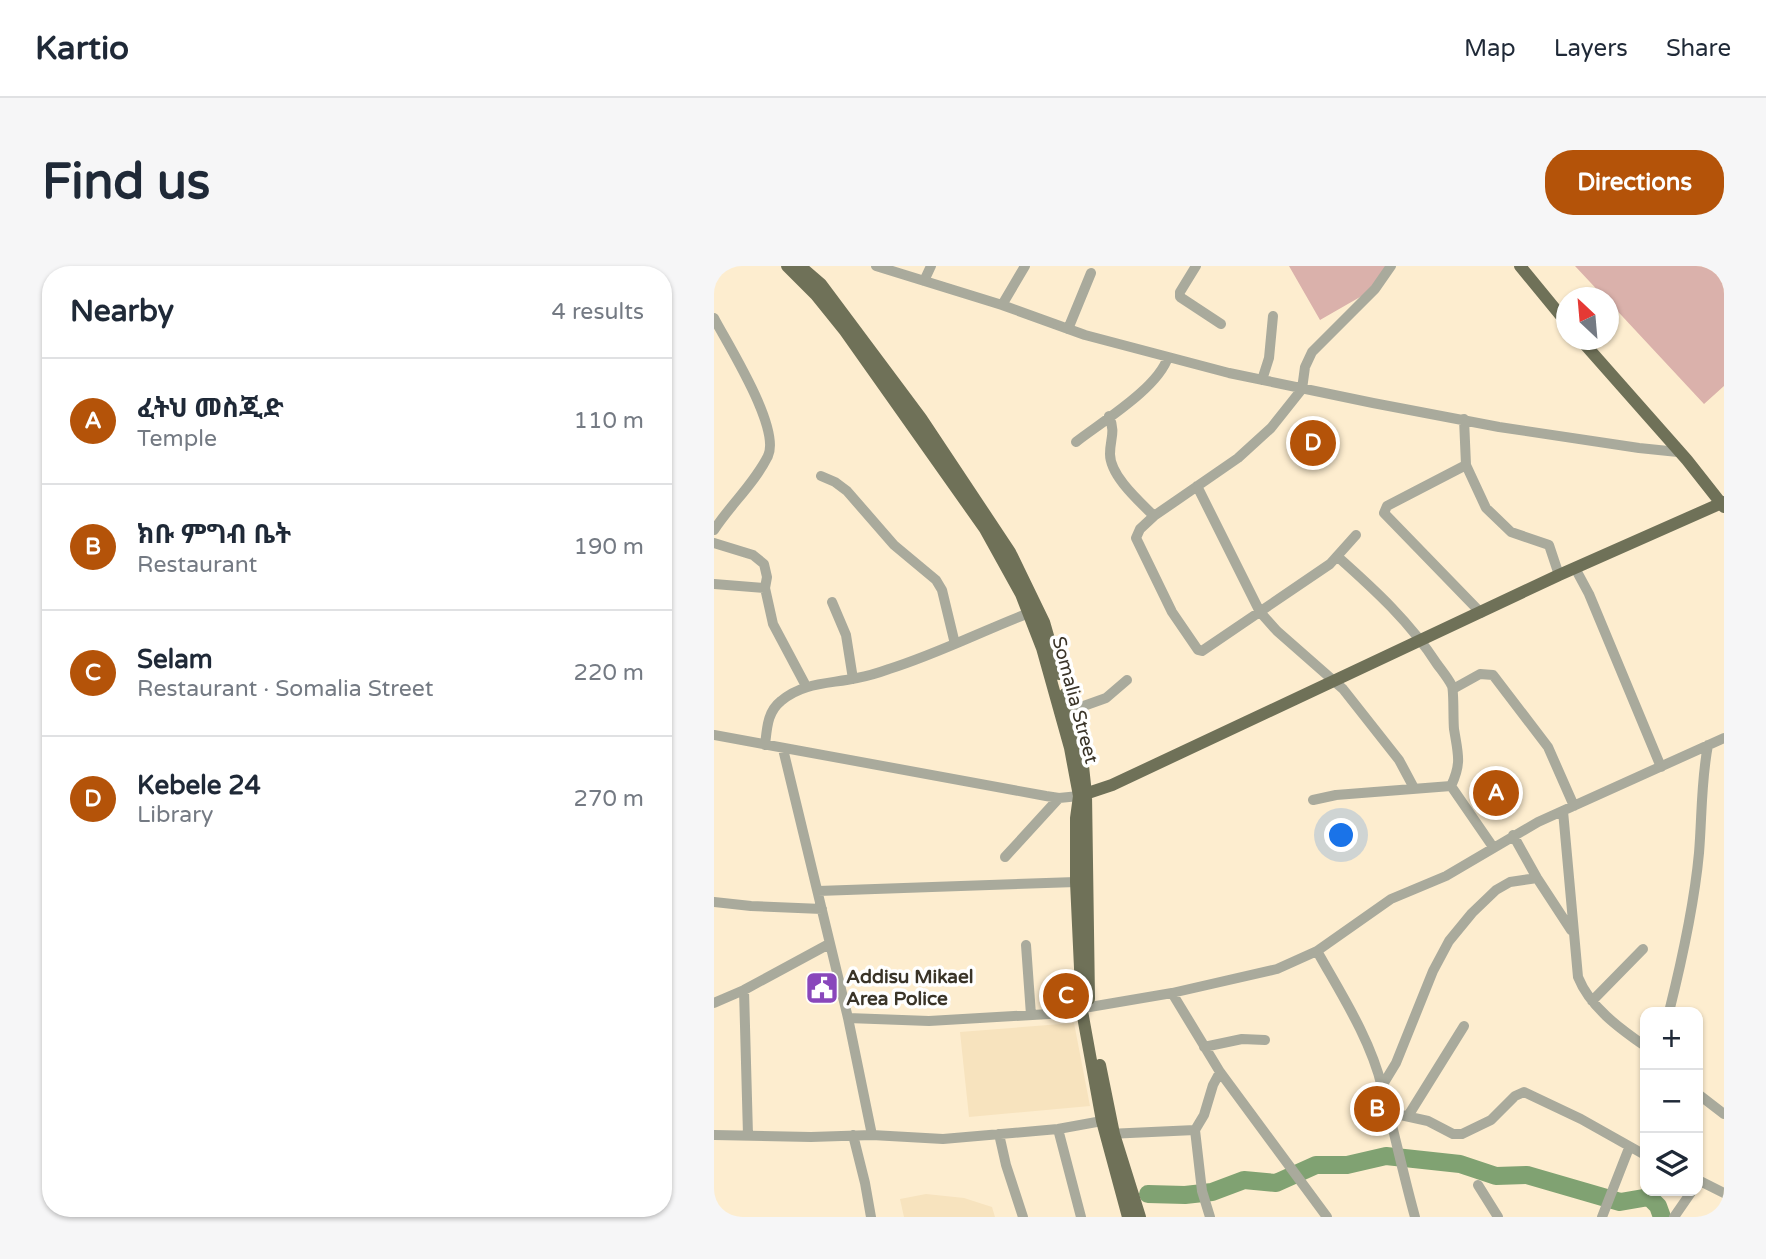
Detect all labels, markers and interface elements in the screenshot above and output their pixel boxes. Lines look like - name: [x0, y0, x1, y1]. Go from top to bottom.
- text: Kartio: [35, 29, 129, 68]
- text: Map: [1464, 34, 1516, 63]
- text: Layers: [1554, 34, 1628, 63]
- text: Share: [1666, 34, 1731, 63]
- button: Directions: [1545, 150, 1724, 215]
- text: Find us: [42, 153, 210, 212]
- north arrow: [1556, 287, 1619, 350]
- text: Nearby: [70, 293, 174, 330]
- text: 4 results: [551, 298, 644, 326]
- text: ፈትህ መስጂድ: [137, 393, 284, 424]
- text: A: [84, 407, 102, 435]
- text: 110 m: [574, 407, 644, 435]
- pin: D: [1290, 417, 1336, 469]
- text: Temple: [137, 425, 217, 453]
- text: ክቡ ምግብ ቤት: [137, 519, 291, 550]
- text: B: [85, 533, 101, 561]
- text: 190 m: [574, 533, 644, 561]
- text: Restaurant: [137, 551, 257, 579]
- street label: Somalia Street: [1047, 634, 1103, 766]
- text: Selam: [137, 644, 213, 675]
- text: C: [85, 659, 101, 687]
- text: 220 m: [574, 659, 644, 687]
- text: Restaurant · Somalia Street: [137, 675, 433, 703]
- pin: A: [1473, 767, 1519, 819]
- text: Kebele 24: [137, 770, 261, 801]
- text: D: [84, 785, 102, 813]
- text: 270 m: [574, 785, 644, 813]
- text: Library: [137, 801, 213, 829]
- your location: [1324, 818, 1358, 852]
- place label: Addisu Mikael Area Police: [846, 966, 974, 1010]
- public building icon: Addisu Mikael Area Police: [803, 969, 841, 1007]
- pin: C: [1043, 970, 1089, 1022]
- map controls: [1640, 1007, 1703, 1196]
- button: +: [1640, 1007, 1703, 1070]
- button: −: [1640, 1070, 1703, 1133]
- pin: B: [1354, 1083, 1400, 1135]
- button: layers: [1640, 1133, 1703, 1196]

